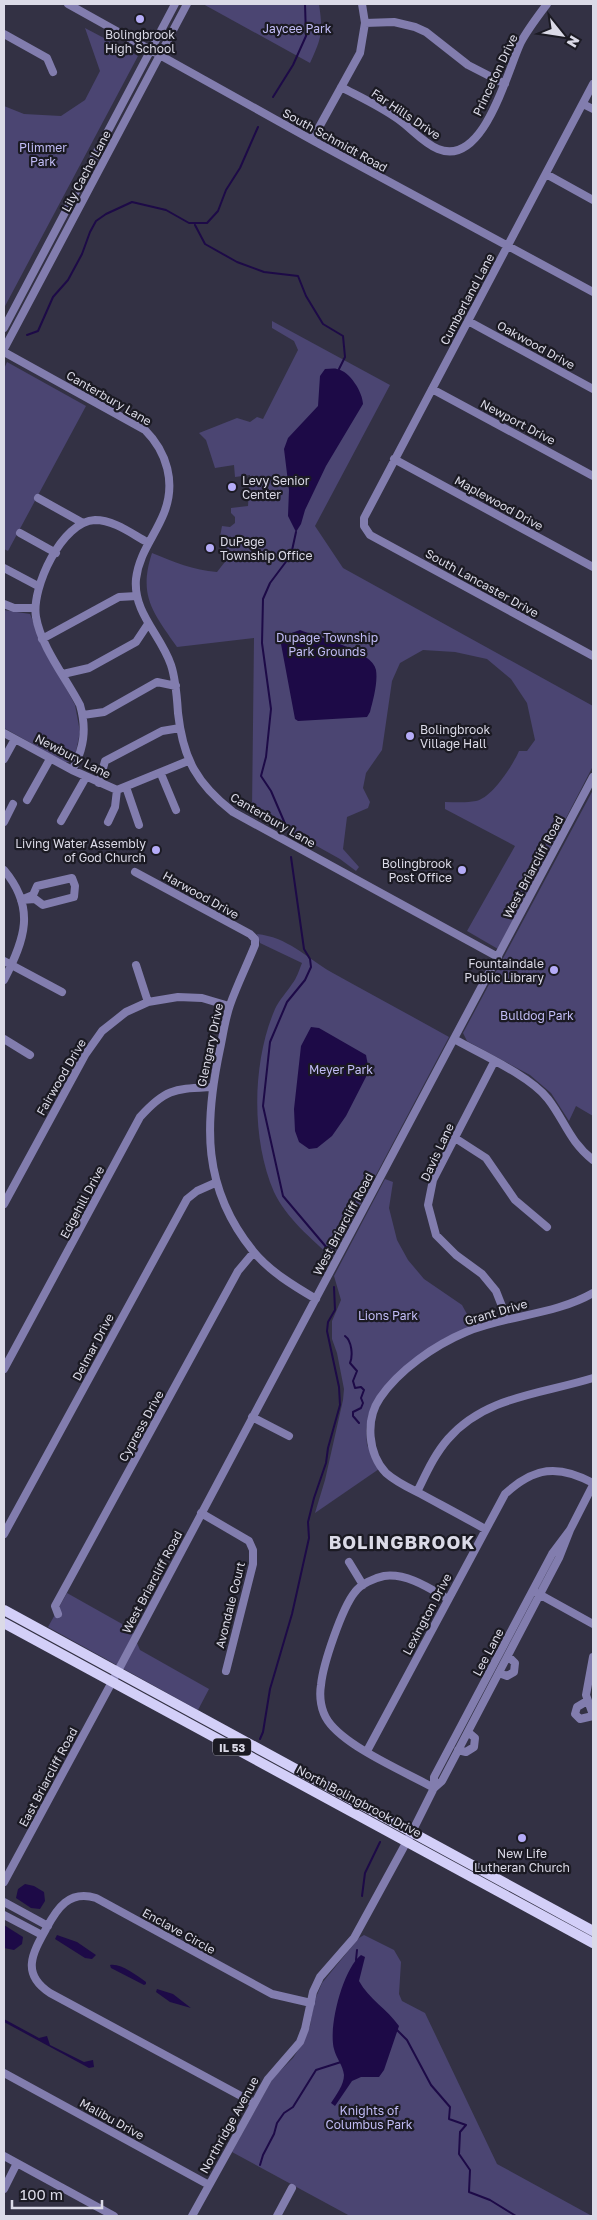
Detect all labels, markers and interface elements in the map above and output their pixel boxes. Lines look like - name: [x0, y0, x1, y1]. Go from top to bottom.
- north arrow: [537, 10, 587, 60]
- marker: Bolingbrook High School: [134, 13, 146, 25]
- park label: Jaycee Park: [262, 21, 332, 36]
- place label: Bolingbrook High School: [105, 27, 175, 56]
- street label: Princeton Drive: [469, 32, 521, 118]
- text: N: [564, 33, 584, 51]
- street label: Far Hills Drive: [368, 85, 444, 143]
- street label: South Schmidt Road: [280, 105, 390, 175]
- street label: Lily Cache Lane: [58, 128, 114, 214]
- park label: Plimmer Park: [19, 140, 67, 169]
- street label: Cumberland Lane: [437, 251, 497, 347]
- street label: Oakwood Drive: [494, 317, 578, 373]
- street label: Canterbury Lane: [64, 367, 154, 429]
- street label: Newport Drive: [478, 396, 558, 448]
- street label: Maplewood Drive: [452, 472, 546, 534]
- place label: Levy Senior Center: [242, 473, 310, 502]
- marker: Levy Senior Center: [226, 481, 238, 493]
- place label: DuPage Township Office: [220, 534, 312, 563]
- marker: DuPage Township Office: [204, 542, 216, 554]
- street label: South Lancaster Drive: [423, 546, 541, 620]
- park label: Dupage Township Park Grounds: [276, 630, 378, 659]
- place label: Bolingbrook Village Hall: [420, 722, 490, 751]
- street label: Newbury Lane: [33, 730, 113, 782]
- marker: Bolingbrook Village Hall: [404, 730, 416, 742]
- street label: Canterbury Lane: [228, 789, 318, 851]
- street label: West Briarcliff Road: [500, 813, 566, 921]
- place label: Living Water Assembly of God Church: [15, 836, 146, 865]
- marker: Living Water Assembly of God Church: [150, 844, 162, 856]
- place label: Bolingbrook Post Office: [382, 856, 452, 885]
- marker: Bolingbrook Post Office: [456, 864, 468, 876]
- street label: Harwood Drive: [160, 868, 242, 922]
- place label: Fountaindale Public Library: [464, 956, 544, 985]
- marker: Fountaindale Public Library: [548, 964, 560, 976]
- street label: Glengary Drive: [194, 1002, 226, 1088]
- park label: Bulldog Park: [500, 1008, 574, 1023]
- street label: Fairwood Drive: [33, 1036, 89, 1118]
- park label: Meyer Park: [309, 1062, 373, 1077]
- street label: Davis Lane: [417, 1121, 457, 1183]
- street label: Edgehill Drive: [57, 1163, 107, 1241]
- street label: West Briarcliff Road: [310, 1170, 376, 1278]
- street label: Grant Drive: [463, 1296, 529, 1328]
- park label: Lions Park: [358, 1308, 418, 1323]
- street label: Delmar Drive: [69, 1311, 117, 1383]
- street label: Cypress Drive: [115, 1388, 167, 1464]
- street label: West Briarcliff Road: [119, 1528, 185, 1636]
- district label: BOLINGBROOK: [329, 1531, 475, 1553]
- street label: Avondale Court: [212, 1560, 248, 1650]
- street label: Lexington Drive: [399, 1571, 455, 1657]
- street label: Lee Lane: [469, 1626, 507, 1678]
- street label: East Briarcliff Road: [15, 1725, 81, 1829]
- road number: IL 53: [213, 1738, 251, 1755]
- street label: North Bolingbrook Drive: [294, 1762, 424, 1840]
- marker: New Life Lutheran Church: [516, 1832, 528, 1844]
- place label: New Life Lutheran Church: [474, 1846, 570, 1875]
- street label: Enclave Circle: [140, 1905, 218, 1957]
- street label: Northridge Avenue: [196, 2074, 262, 2176]
- street label: Malibu Drive: [77, 2095, 147, 2143]
- park label: Knights of Columbus Park: [325, 2103, 413, 2132]
- scale bar: [12, 2178, 102, 2210]
- text: 100 m: [20, 2185, 63, 2203]

